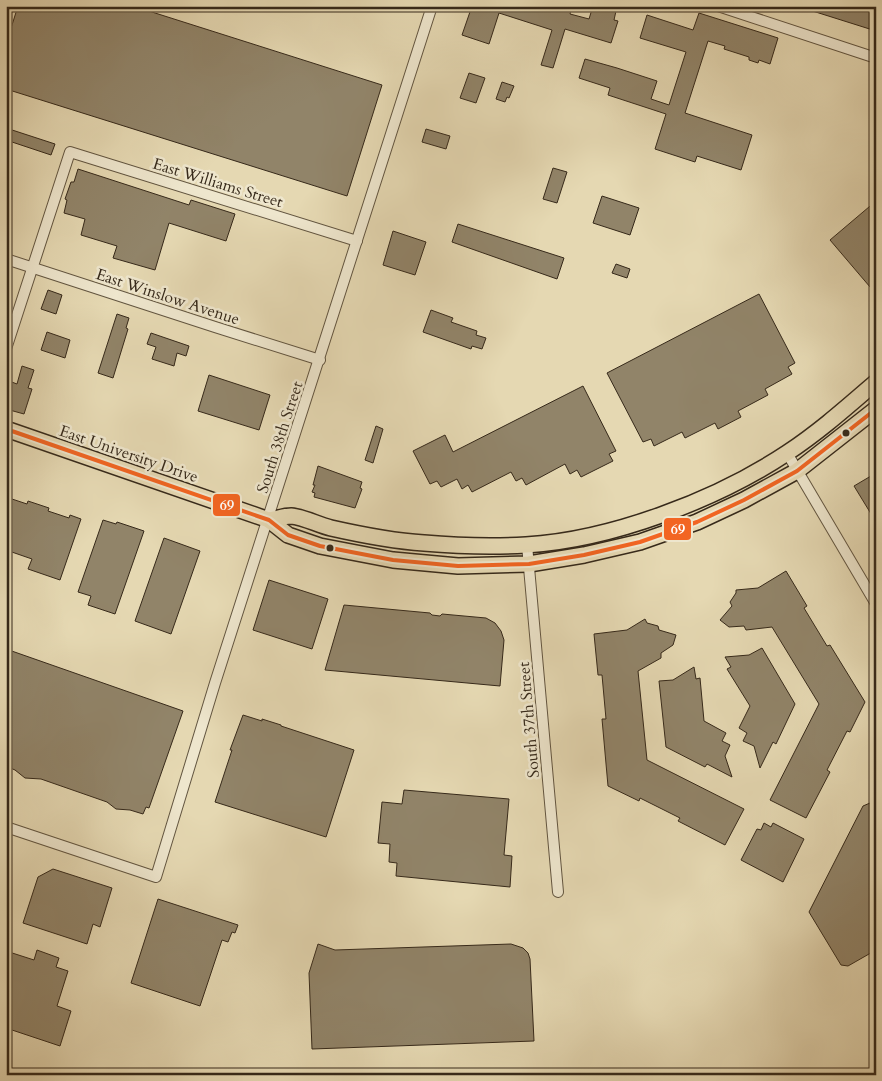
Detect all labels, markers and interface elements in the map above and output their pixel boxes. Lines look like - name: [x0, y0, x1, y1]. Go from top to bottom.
- street label: East Williams Street: [150, 153, 285, 213]
- street label: East Winslow Avenue: [93, 263, 242, 331]
- street label: South 38th Street: [251, 378, 308, 496]
- street label: East University Drive: [56, 420, 201, 488]
- unlabelled marker: [841, 428, 851, 438]
- line badge: 69: [212, 493, 241, 517]
- text: 69: [220, 496, 234, 515]
- line badge: 69: [663, 517, 692, 541]
- text: 69: [671, 520, 685, 539]
- unlabelled marker: [325, 543, 335, 553]
- street label: South 37th Street: [513, 661, 545, 779]

